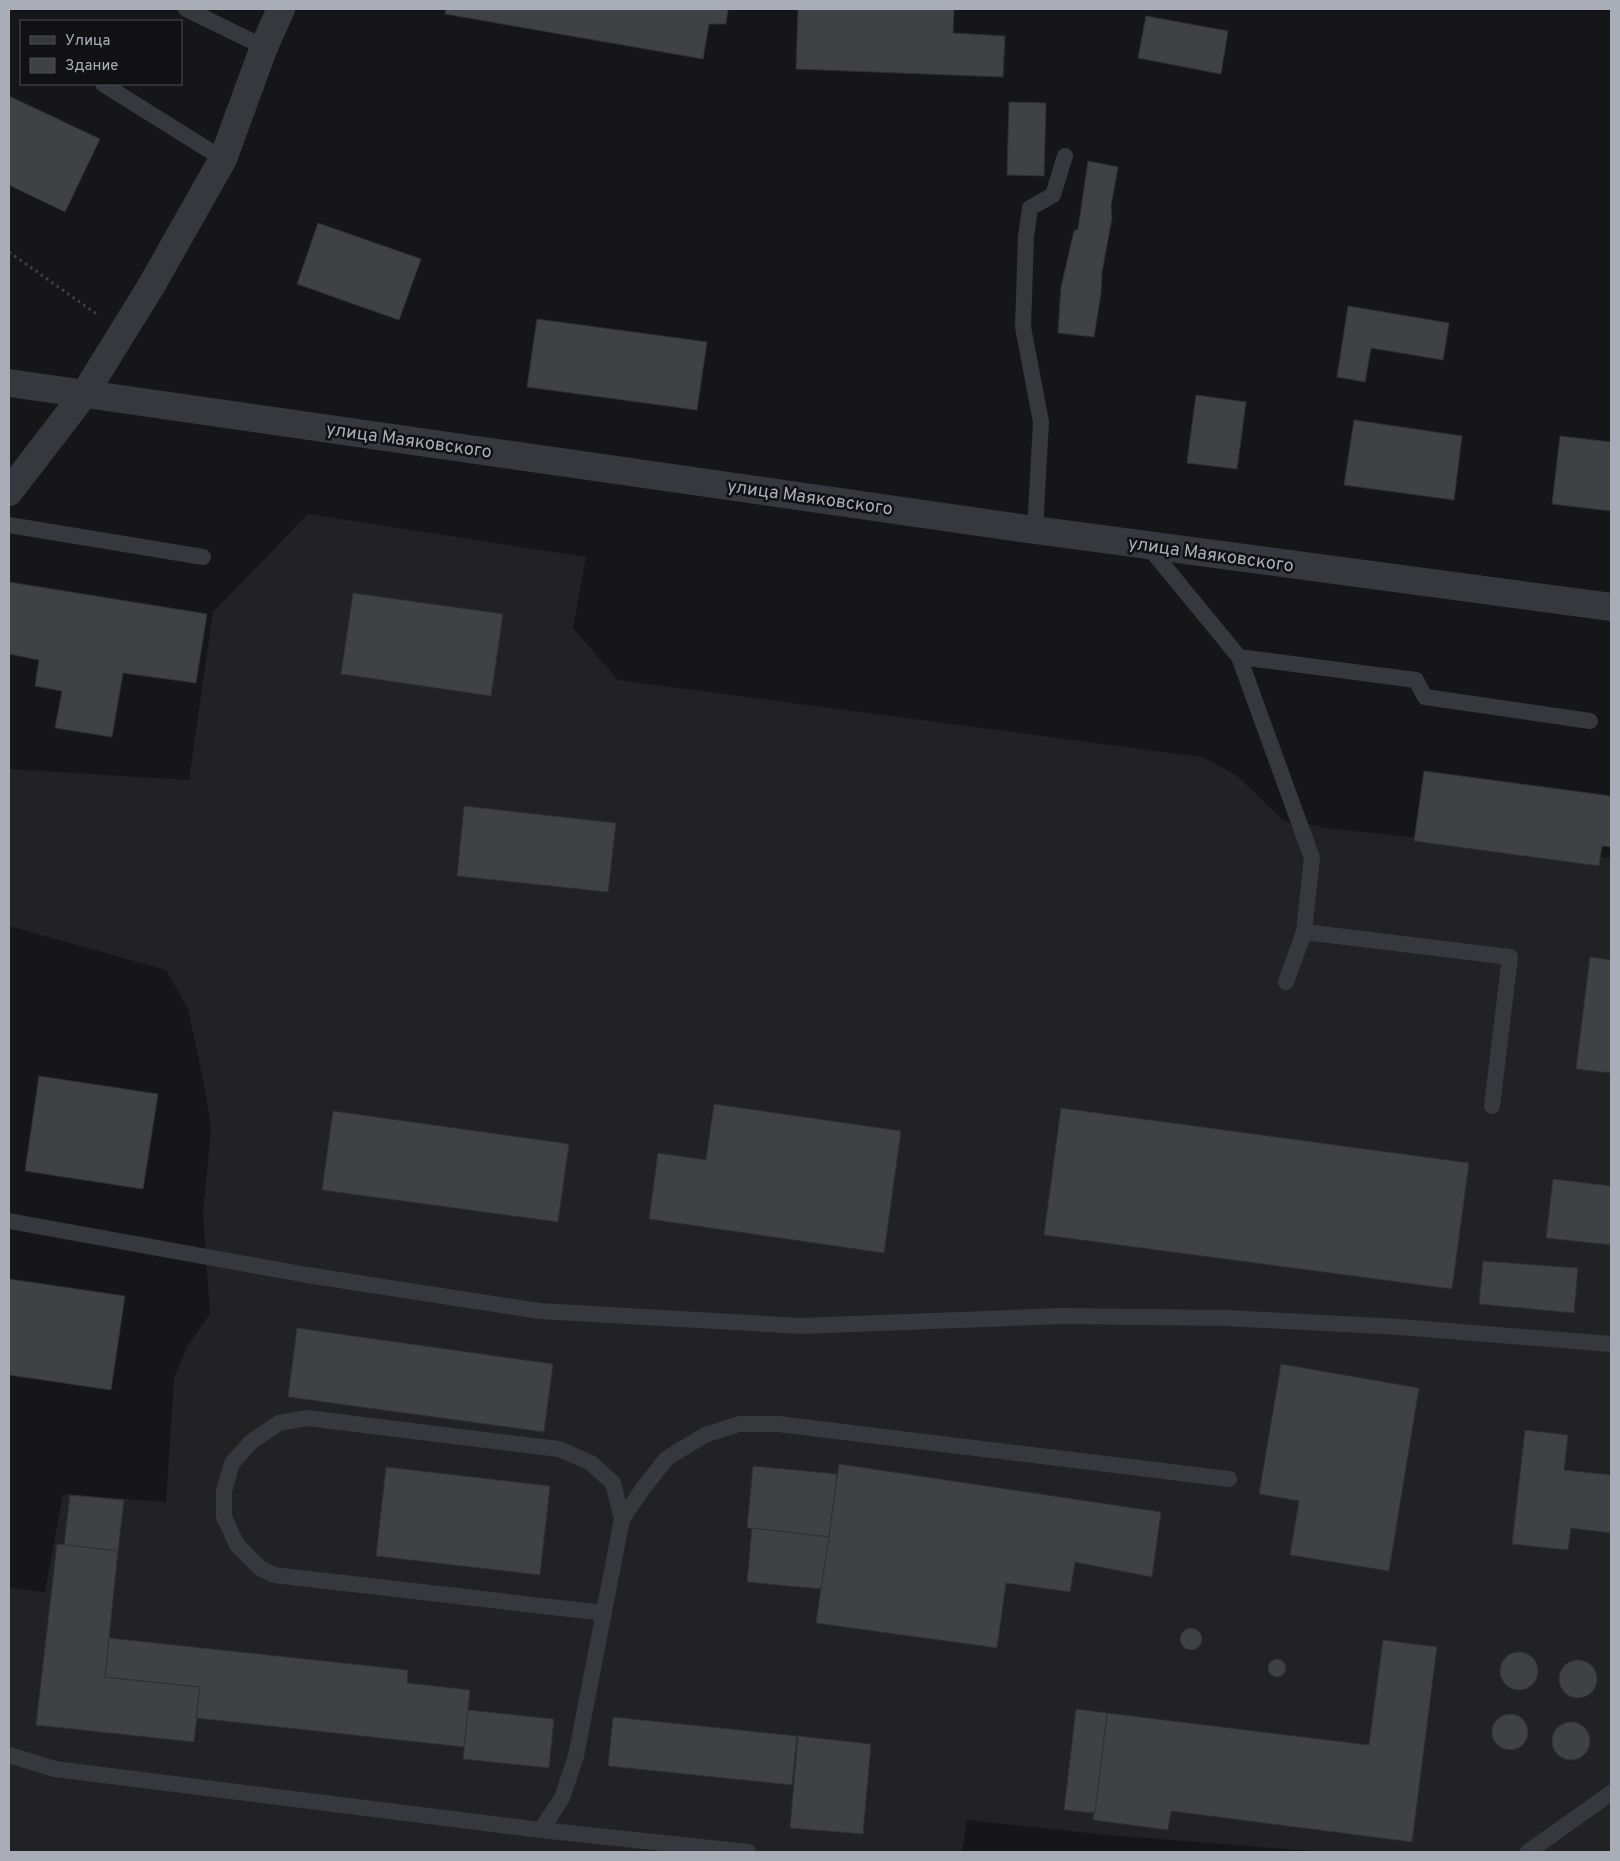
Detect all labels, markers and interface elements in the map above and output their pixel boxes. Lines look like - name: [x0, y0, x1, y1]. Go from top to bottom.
- legend: [20, 20, 182, 85]
- text: Улица: [65, 32, 110, 51]
- text: Здание: [65, 57, 118, 76]
- street label: улица Маяковского: [324, 418, 493, 464]
- street label: улица Маяковского: [725, 475, 894, 521]
- street label: улица Маяковского: [1126, 532, 1295, 578]

